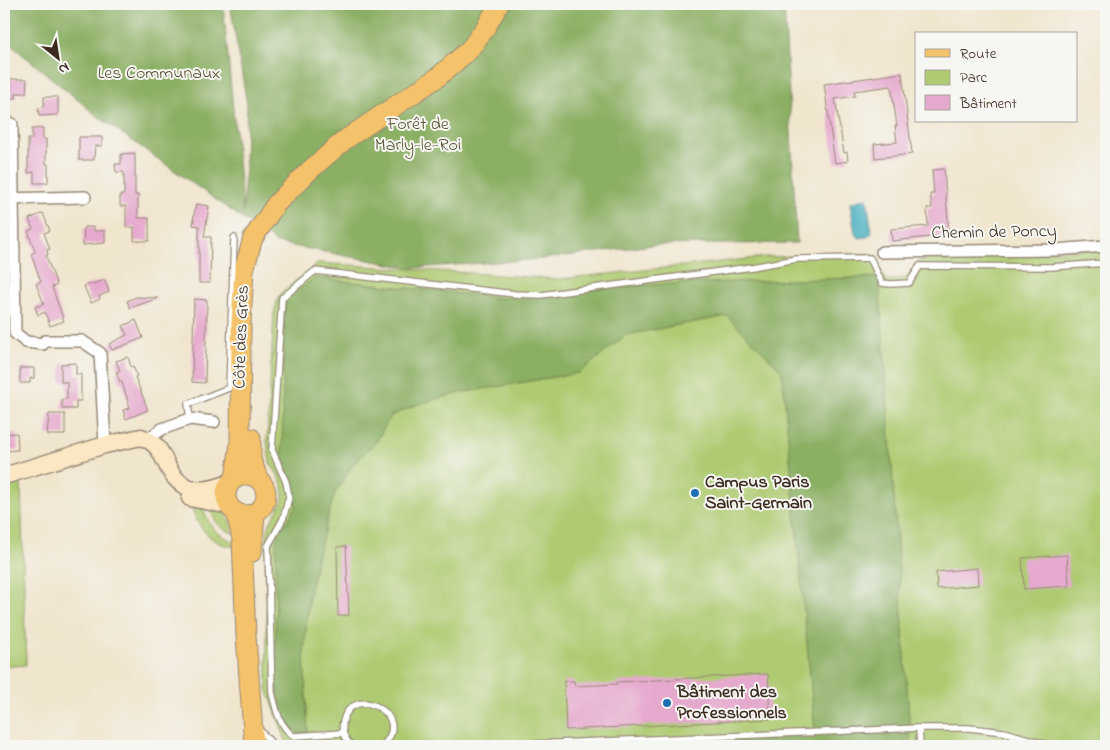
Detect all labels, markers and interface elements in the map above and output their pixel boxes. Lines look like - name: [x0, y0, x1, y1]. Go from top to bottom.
- north arrow: [32, 32, 82, 82]
- legend: [915, 32, 1078, 122]
- text: Route: [960, 43, 997, 65]
- text: N: [54, 57, 73, 79]
- park label: Les Communaux: [98, 61, 220, 87]
- text: Parc: [960, 67, 988, 89]
- text: Bâtiment: [959, 93, 1017, 115]
- park label: Forêt de Marly-le-Roi: [375, 112, 461, 159]
- street label: Chemin de Poncy: [931, 219, 1057, 247]
- street label: Côte des Grès: [227, 285, 257, 389]
- place label: Campus Paris Saint-Germain: [705, 470, 812, 517]
- marker: Campus Paris Saint-Germain: [689, 487, 701, 499]
- place label: Bâtiment des Professionnels: [676, 680, 787, 727]
- marker: Bâtiment des Professionnels: [661, 697, 673, 709]

